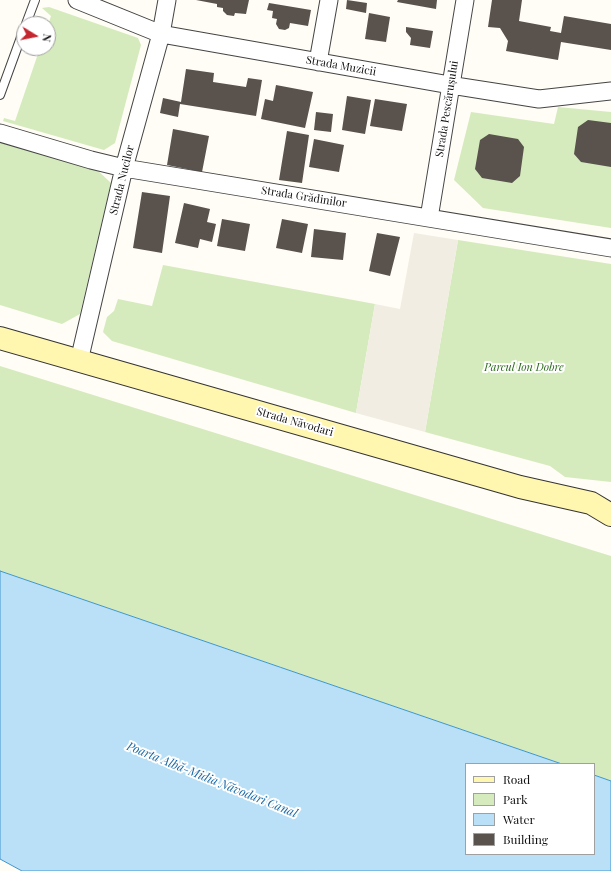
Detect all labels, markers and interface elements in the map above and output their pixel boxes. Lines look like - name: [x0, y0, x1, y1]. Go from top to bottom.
- north arrow: [16, 16, 56, 56]
- text: N: [39, 33, 55, 43]
- street label: Strada Muzicii: [305, 53, 377, 79]
- street label: Strada Pescărușului: [433, 60, 461, 158]
- street label: Strada Nucilor: [107, 144, 137, 216]
- street label: Strada Grădinilor: [260, 184, 348, 210]
- park label: Parcul Ion Dobre: [484, 361, 564, 375]
- street label: Strada Năvodari: [255, 405, 335, 439]
- water label: Poarta Albă-Midia Năvodari Canal: [125, 739, 299, 821]
- legend: [465, 763, 595, 855]
- text: Road: [503, 771, 530, 787]
- text: Park: [503, 791, 528, 807]
- text: Water: [503, 811, 535, 827]
- text: Building: [503, 831, 548, 847]

